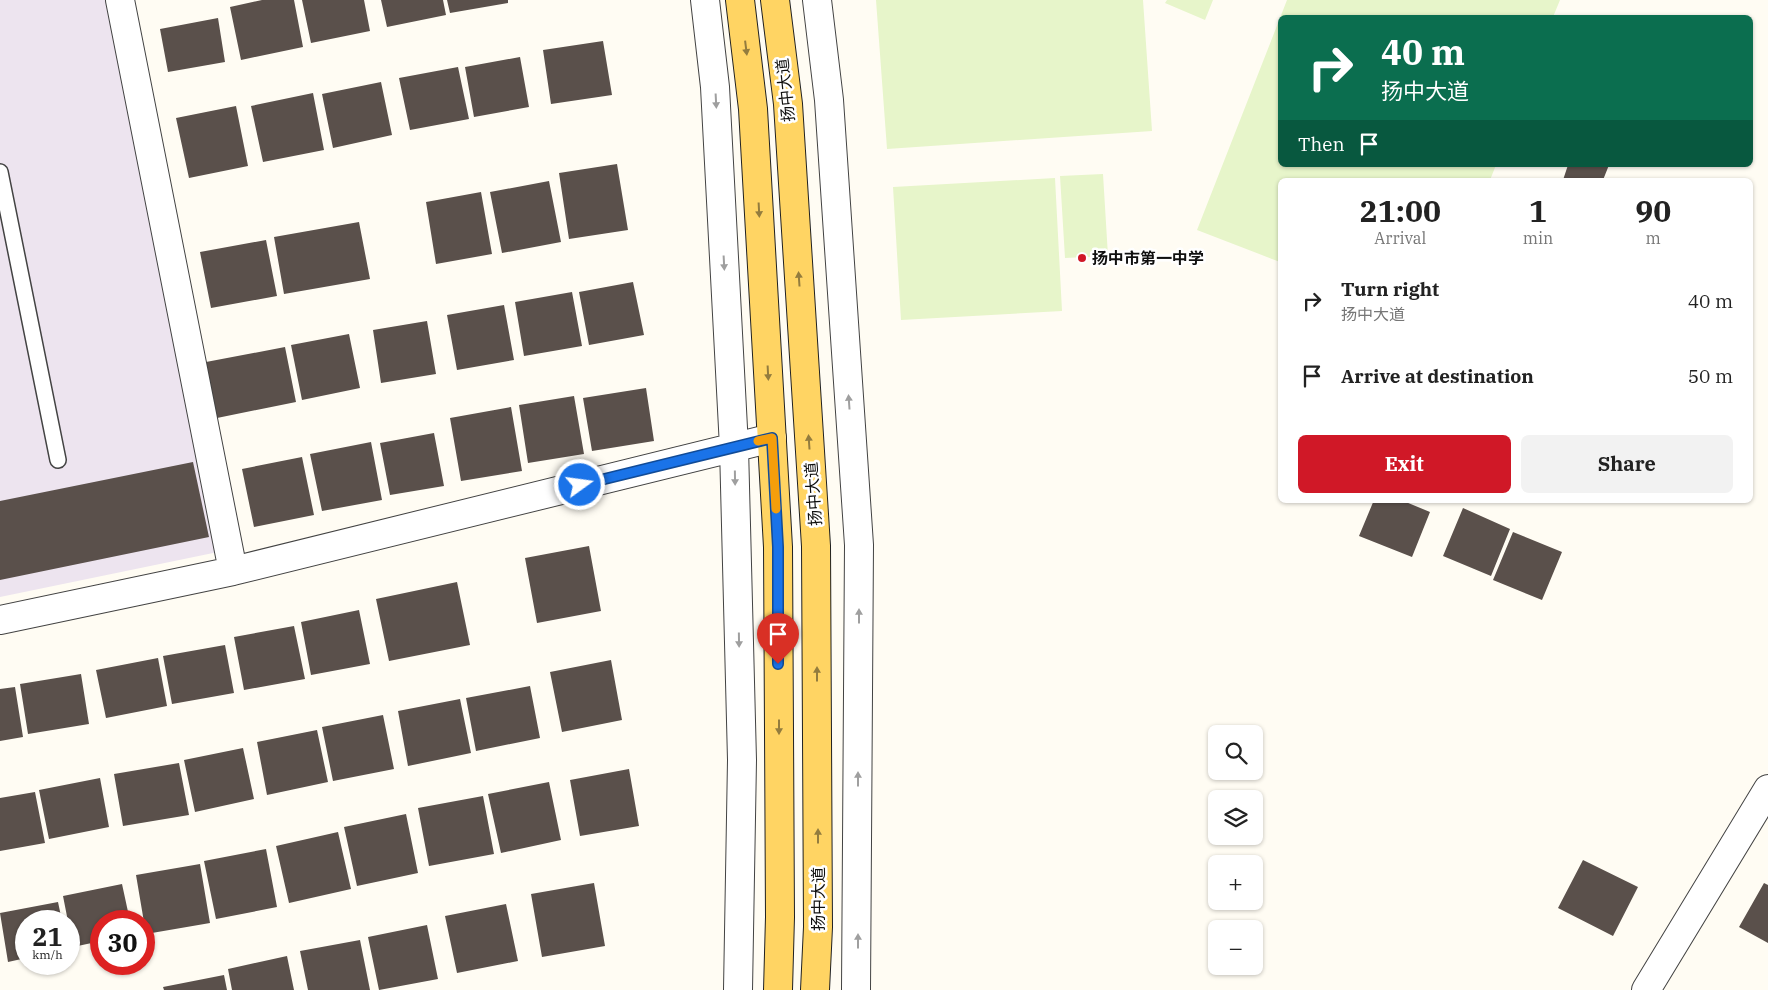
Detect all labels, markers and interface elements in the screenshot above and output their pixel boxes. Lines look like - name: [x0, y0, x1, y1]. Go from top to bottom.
- text: 40 m: [1381, 29, 1465, 75]
- icon: right: [1298, 35, 1363, 100]
- one-way arrow: [742, 41, 750, 57]
- street label: 扬中大道: [772, 57, 798, 123]
- text: 扬中大道: [1381, 76, 1469, 105]
- one-way arrow: [712, 93, 720, 109]
- icon: arrive: [1355, 130, 1383, 158]
- text: Then: [1298, 132, 1345, 156]
- text: 21:00: [1360, 191, 1441, 230]
- text: 1: [1529, 191, 1547, 230]
- text: 90: [1635, 191, 1671, 230]
- one-way arrow: [755, 203, 763, 219]
- text: Arrival: [1374, 228, 1426, 248]
- text: min: [1523, 228, 1553, 248]
- text: m: [1646, 228, 1661, 248]
- place label: 扬中市第一中学: [1092, 248, 1204, 268]
- marker: 扬中市第一中学: [1076, 252, 1088, 264]
- one-way arrow: [721, 255, 729, 271]
- one-way arrow: [794, 271, 802, 287]
- text: Turn right: [1341, 277, 1439, 301]
- icon: right: [1298, 287, 1326, 315]
- text: 40 m: [1688, 289, 1733, 313]
- text: 扬中大道: [1341, 304, 1405, 324]
- icon: arrive: [1298, 362, 1326, 390]
- text: Arrive at destination: [1341, 364, 1534, 388]
- text: 50 m: [1688, 364, 1733, 388]
- one-way arrow: [765, 365, 773, 381]
- one-way arrow: [845, 393, 853, 409]
- one-way arrow: [805, 433, 813, 449]
- button: Exit: [1298, 435, 1511, 493]
- button: Share: [1521, 435, 1733, 493]
- position arrow: [553, 458, 605, 510]
- street label: 扬中大道: [801, 461, 825, 527]
- one-way arrow: [731, 470, 739, 486]
- one-way arrow: [855, 608, 863, 624]
- pin: [757, 613, 799, 664]
- icon: arrive: [764, 620, 792, 648]
- one-way arrow: [735, 632, 743, 648]
- one-way arrow: [813, 666, 821, 682]
- one-way arrow: [775, 720, 783, 736]
- map controls: [1208, 725, 1263, 975]
- button: search: [1208, 725, 1263, 780]
- one-way arrow: [854, 771, 862, 787]
- button: layers: [1208, 790, 1263, 845]
- one-way arrow: [814, 828, 822, 844]
- button: +: [1208, 855, 1263, 910]
- street label: 扬中大道: [808, 867, 828, 931]
- speed limit sign: 30: [90, 910, 155, 975]
- text: 21: [32, 920, 63, 953]
- button: −: [1208, 920, 1263, 975]
- one-way arrow: [854, 933, 862, 949]
- text: km/h: [32, 947, 63, 962]

